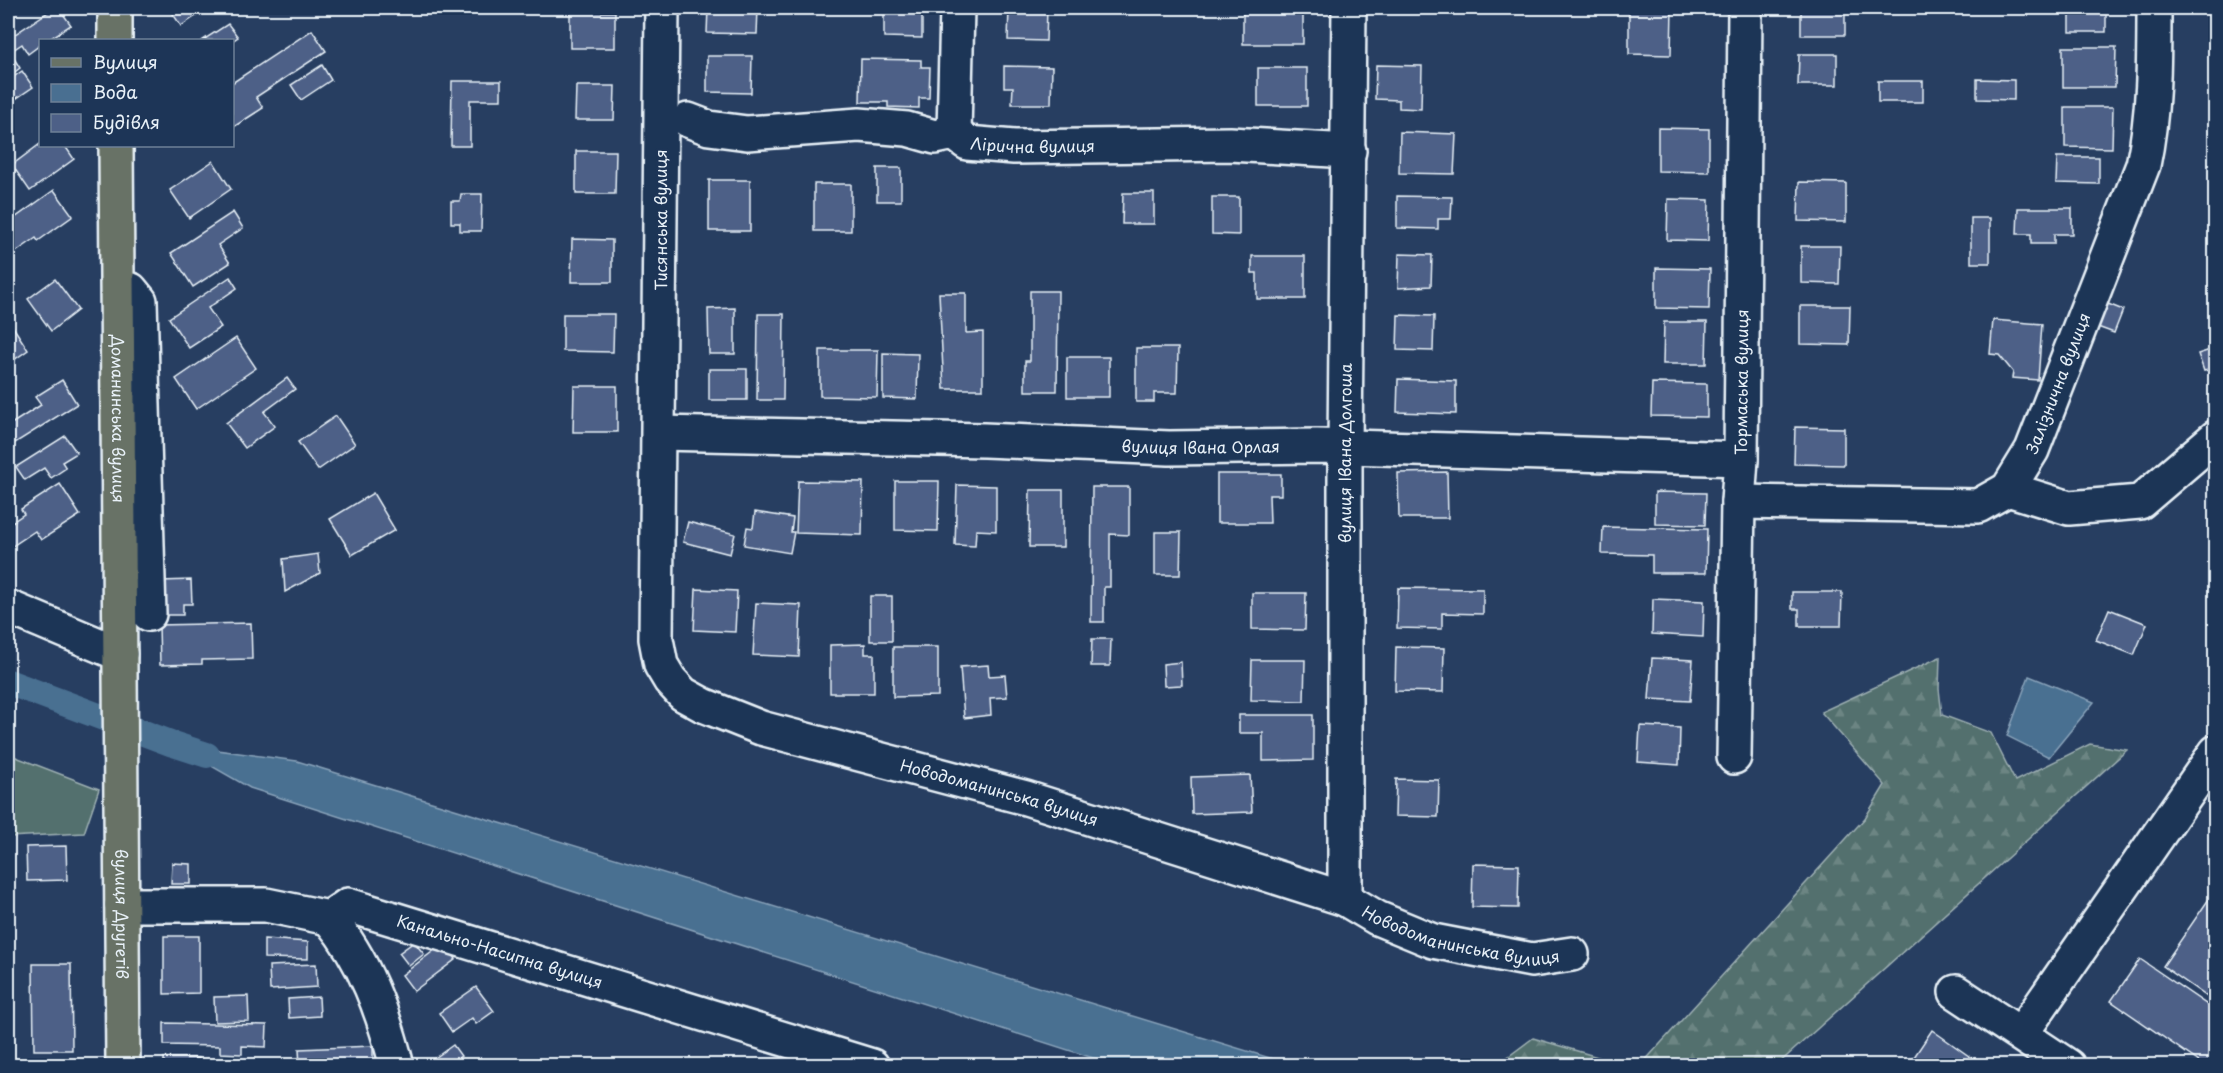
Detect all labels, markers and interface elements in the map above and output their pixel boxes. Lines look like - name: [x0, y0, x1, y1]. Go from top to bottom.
- legend: [39, 39, 234, 147]
- text: Вулиця: [93, 48, 158, 75]
- text: Вода: [93, 78, 138, 105]
- text: Будівля: [93, 108, 160, 135]
- street label: Лірична вулиця: [970, 130, 1095, 158]
- street label: Тисянська вулиця: [648, 149, 672, 291]
- street label: Тормаська вулиця: [1728, 309, 1753, 455]
- street label: Залізнична вулиця: [2018, 309, 2095, 458]
- street label: Доманинська вулиця: [106, 334, 132, 503]
- street label: вулиця Івана Долгоша: [1332, 363, 1357, 543]
- street label: вулиця Івана Орлая: [1121, 433, 1280, 459]
- street label: Новодоманинська вулиця: [898, 752, 1101, 831]
- street label: вулиця Другетів: [110, 849, 135, 979]
- street label: Новодоманинська вулиця: [1358, 899, 1561, 971]
- street label: Канально-Насипна вулиця: [394, 908, 606, 994]

